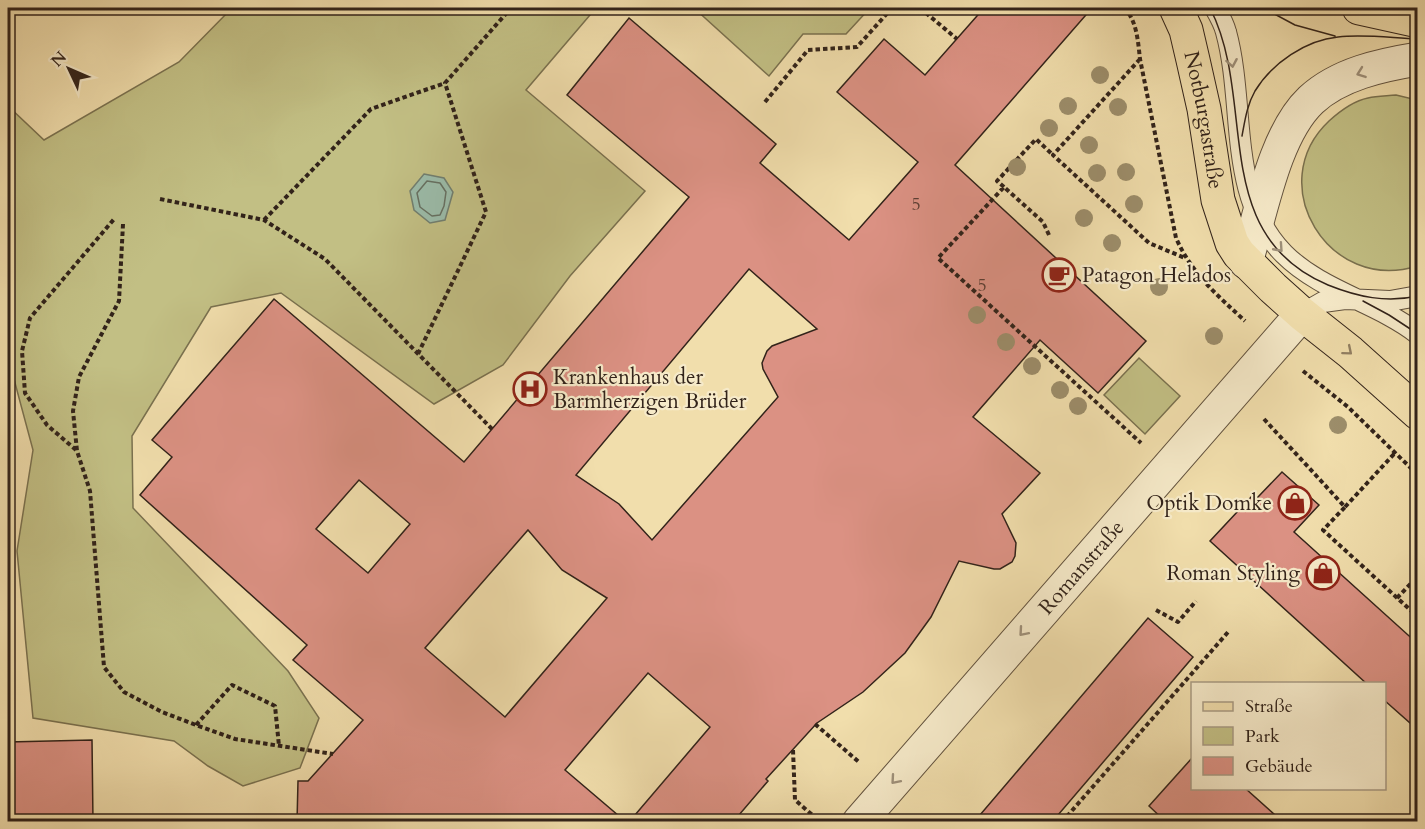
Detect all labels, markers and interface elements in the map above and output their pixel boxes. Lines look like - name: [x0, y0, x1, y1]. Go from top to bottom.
- north arrow: [39, 39, 99, 99]
- text: N: [46, 47, 72, 72]
- street label: Notburgastraße: [1176, 48, 1230, 191]
- one-way arrow: [1225, 57, 1238, 67]
- one-way arrow: [1356, 65, 1367, 78]
- house number: 5: [911, 192, 921, 217]
- one-way arrow: [1272, 242, 1283, 252]
- cafe icon: Patagon Helados: [1041, 257, 1077, 293]
- place label: Patagon Helados: [1082, 261, 1231, 290]
- house number: 5: [977, 273, 987, 298]
- one-way arrow: [1341, 343, 1352, 354]
- place label: Krankenhaus der Barmherzigen Brüder: [553, 363, 747, 416]
- hospital icon: Krankenhaus der Barmherzigen Brüder: [512, 371, 548, 407]
- shop icon: Optik Domke: [1277, 485, 1313, 521]
- place label: Optik Domke: [1146, 489, 1272, 518]
- street label: Romanstraße: [1032, 514, 1131, 621]
- shop icon: Roman Styling: [1305, 555, 1341, 591]
- place label: Roman Styling: [1166, 559, 1300, 588]
- one-way arrow: [1019, 625, 1030, 636]
- legend: [1191, 682, 1386, 790]
- text: Straße: [1245, 694, 1293, 719]
- text: Park: [1245, 724, 1280, 749]
- text: Gebäude: [1245, 754, 1313, 779]
- one-way arrow: [891, 773, 902, 784]

